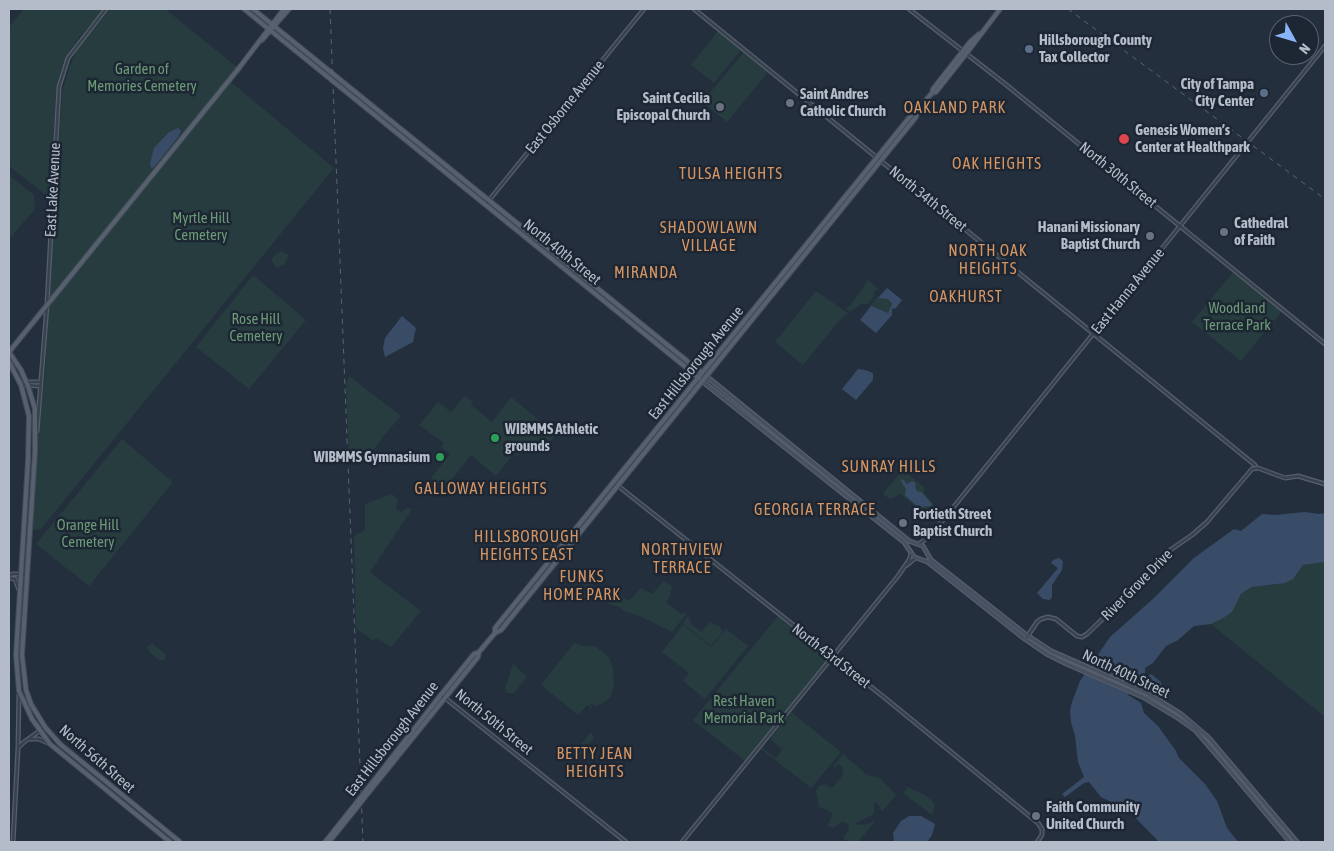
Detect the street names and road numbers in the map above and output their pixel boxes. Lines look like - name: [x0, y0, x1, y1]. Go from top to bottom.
- street label: East Osborne Avenue: [522, 57, 608, 157]
- street label: North 30th Street: [1076, 138, 1160, 212]
- street label: East Lake Avenue: [42, 142, 64, 238]
- street label: North 34th Street: [886, 162, 970, 236]
- street label: North 40th Street: [520, 215, 604, 289]
- street label: East Hanna Avenue: [1088, 244, 1168, 338]
- street label: East Hillsborough Avenue: [645, 303, 747, 423]
- street label: River Grove Drive: [1098, 546, 1176, 624]
- street label: North 43rd Street: [788, 620, 874, 692]
- street label: North 40th Street: [1079, 646, 1173, 702]
- street label: East Hillsborough Avenue: [342, 678, 442, 800]
- street label: North 50th Street: [452, 685, 536, 759]
- street label: North 56th Street: [55, 721, 139, 797]

